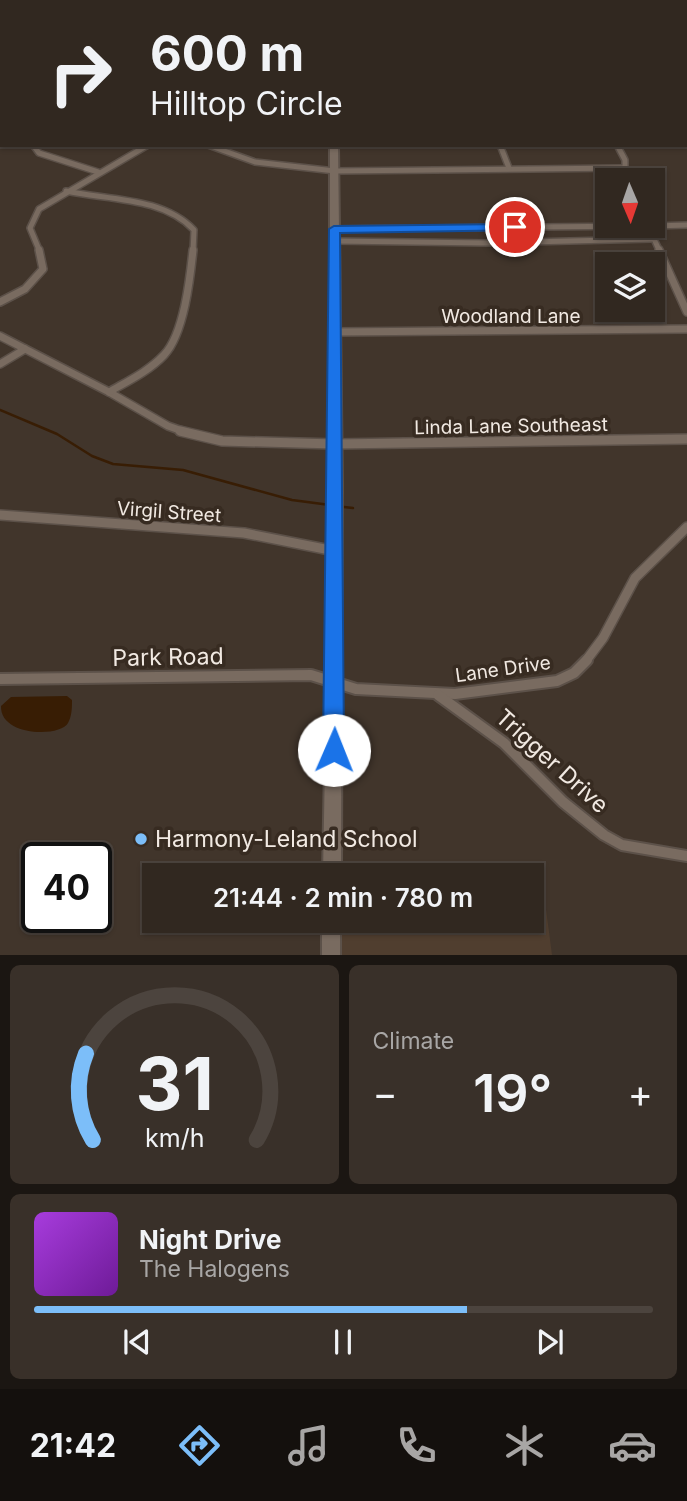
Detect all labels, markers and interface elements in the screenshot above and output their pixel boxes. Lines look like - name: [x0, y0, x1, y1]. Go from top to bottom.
- text: 600 m: [150, 24, 304, 83]
- icon: right: [35, 28, 126, 119]
- text: Hilltop Circle: [150, 84, 343, 123]
- north arrow: [595, 168, 665, 238]
- map controls: [595, 168, 665, 322]
- pin: [485, 197, 545, 257]
- icon: arrive: [496, 208, 534, 246]
- button: layers: [595, 252, 665, 322]
- street label: Woodland Lane: [441, 305, 581, 328]
- street label: Linda Lane Southeast: [414, 413, 608, 439]
- street label: Virgil Street: [116, 497, 222, 527]
- street label: Park Road: [112, 642, 224, 672]
- street label: Lane Drive: [454, 651, 552, 687]
- street label: Trigger Drive: [490, 703, 614, 819]
- position arrow: [297, 713, 371, 787]
- place label: Harmony-Leland School: [155, 825, 418, 853]
- marker: Harmony-Leland School: [133, 831, 149, 847]
- speed limit sign: 40: [21, 842, 112, 933]
- text: 21:44 · 2 min · 780 m: [213, 882, 473, 913]
- text: Climate: [373, 1027, 454, 1055]
- text: 31: [135, 1040, 213, 1129]
- text: 19°: [473, 1062, 552, 1125]
- text: −: [373, 1070, 398, 1116]
- text: +: [628, 1070, 653, 1116]
- text: km/h: [145, 1123, 204, 1153]
- text: Night Drive: [139, 1224, 281, 1255]
- text: The Halogens: [139, 1255, 290, 1283]
- icon: previous: [118, 1323, 156, 1361]
- icon: pause: [324, 1323, 362, 1361]
- icon: next: [531, 1323, 569, 1361]
- icon: directions: [175, 1421, 224, 1470]
- icon: music: [284, 1421, 333, 1470]
- icon: phone: [392, 1421, 441, 1470]
- icon: climate: [500, 1421, 549, 1470]
- icon: car: [608, 1421, 657, 1470]
- text: 21:42: [30, 1426, 116, 1465]

